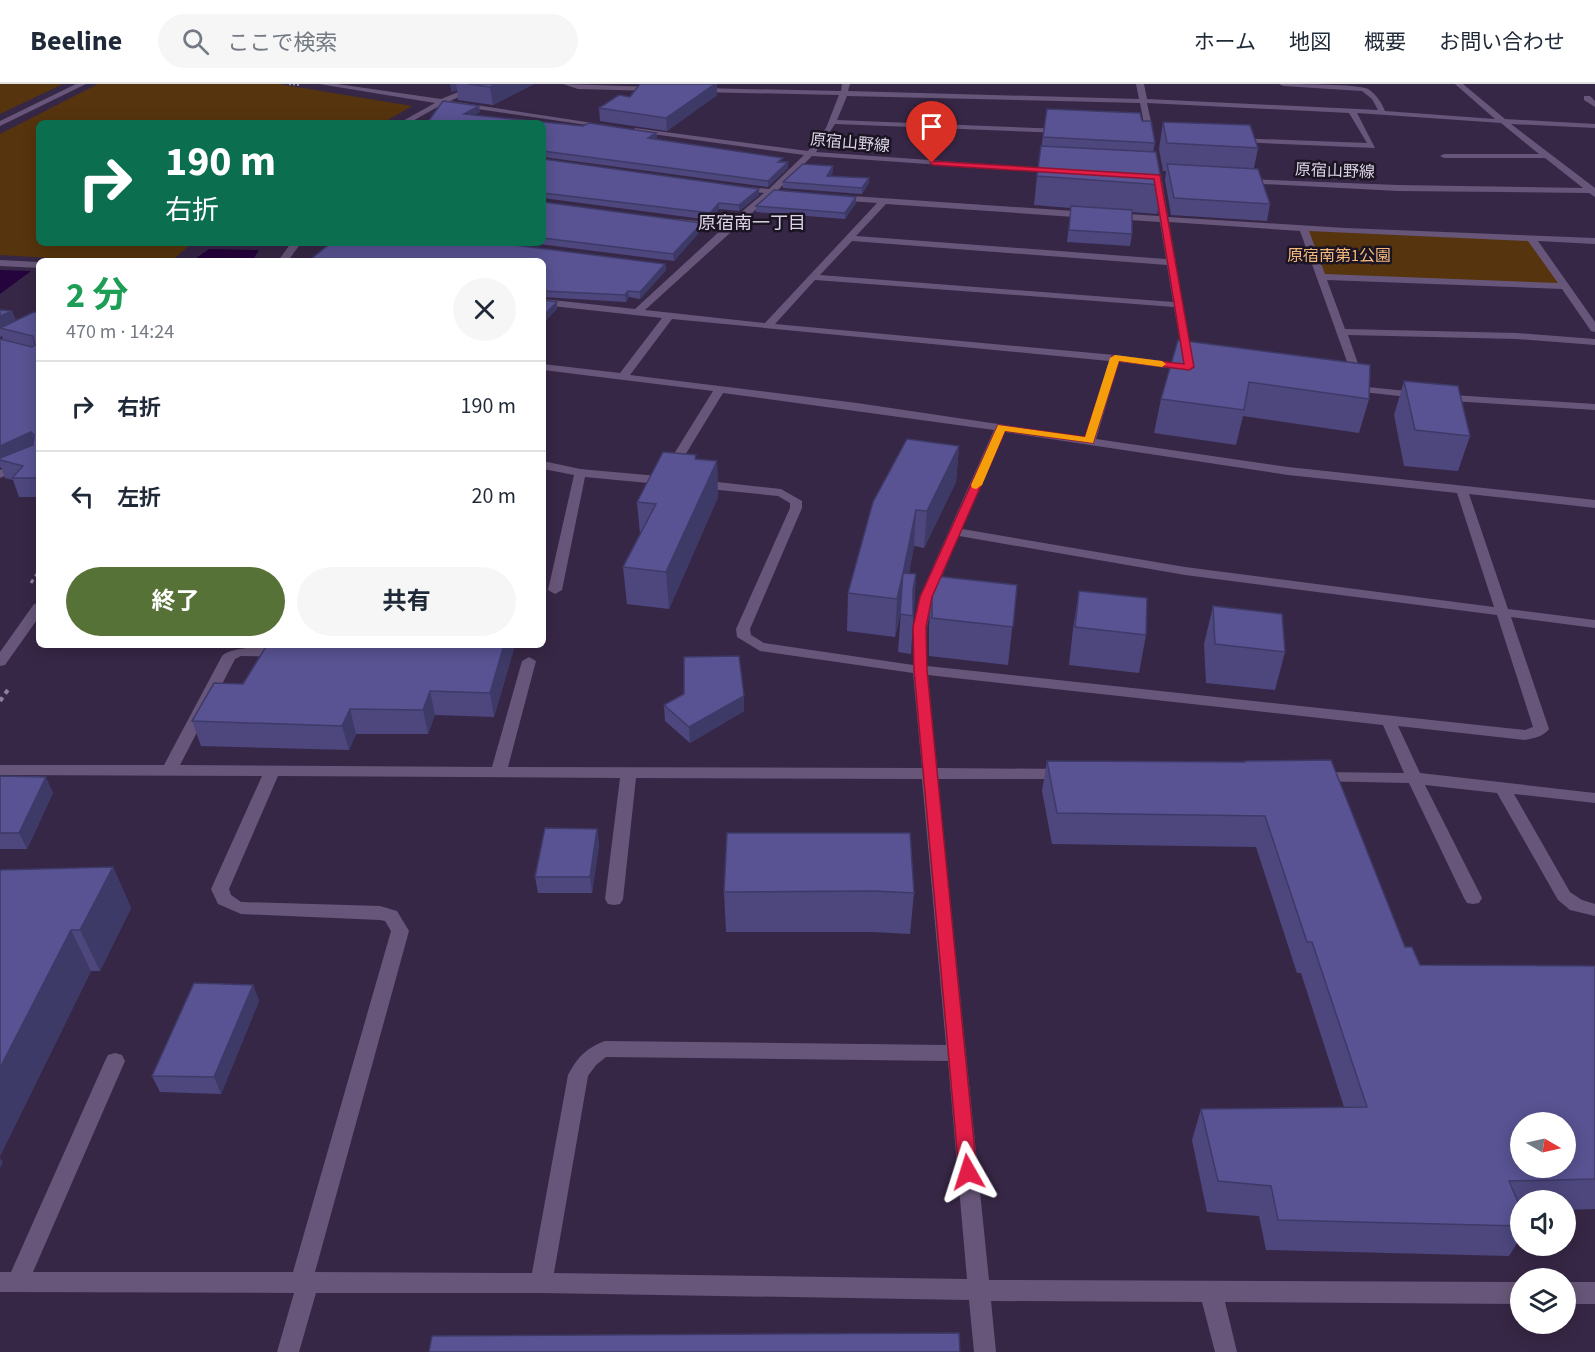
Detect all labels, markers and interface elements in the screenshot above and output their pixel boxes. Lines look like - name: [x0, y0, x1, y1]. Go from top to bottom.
- search box: [158, 14, 578, 68]
- text: Beeline: [30, 21, 122, 61]
- icon: search: [179, 25, 212, 58]
- text: ここで検索: [227, 27, 337, 59]
- text: ホーム: [1194, 27, 1256, 57]
- text: 地図: [1289, 27, 1331, 57]
- text: 概要: [1364, 27, 1406, 57]
- text: お問い合わせ: [1439, 27, 1565, 57]
- pin: [906, 101, 957, 163]
- icon: arrive: [915, 110, 948, 143]
- street label: 原宿山野線: [809, 129, 891, 157]
- text: 190 m: [165, 132, 276, 192]
- icon: right: [66, 144, 144, 222]
- street label: 原宿山野線: [1295, 159, 1375, 183]
- text: 右折: [165, 191, 219, 230]
- district label: 原宿南一丁目: [698, 211, 806, 236]
- park label: 原宿南第1公園: [1287, 245, 1391, 267]
- text: 2 分: [66, 270, 128, 321]
- button: close: [453, 278, 516, 341]
- text: 470 m · 14:24: [66, 318, 174, 346]
- icon: right: [66, 390, 99, 423]
- text: 190 m: [461, 390, 516, 422]
- text: 右折: [117, 392, 161, 424]
- icon: left: [66, 480, 99, 513]
- text: 20 m: [471, 480, 516, 512]
- text: 左折: [117, 482, 161, 514]
- button: 終了: [66, 567, 285, 636]
- button: 共有: [297, 567, 516, 636]
- north arrow: [1510, 1112, 1576, 1178]
- map controls: [1510, 1112, 1576, 1334]
- position arrow: [936, 1140, 1000, 1204]
- button: sound: [1510, 1190, 1576, 1256]
- button: layers: [1510, 1268, 1576, 1334]

